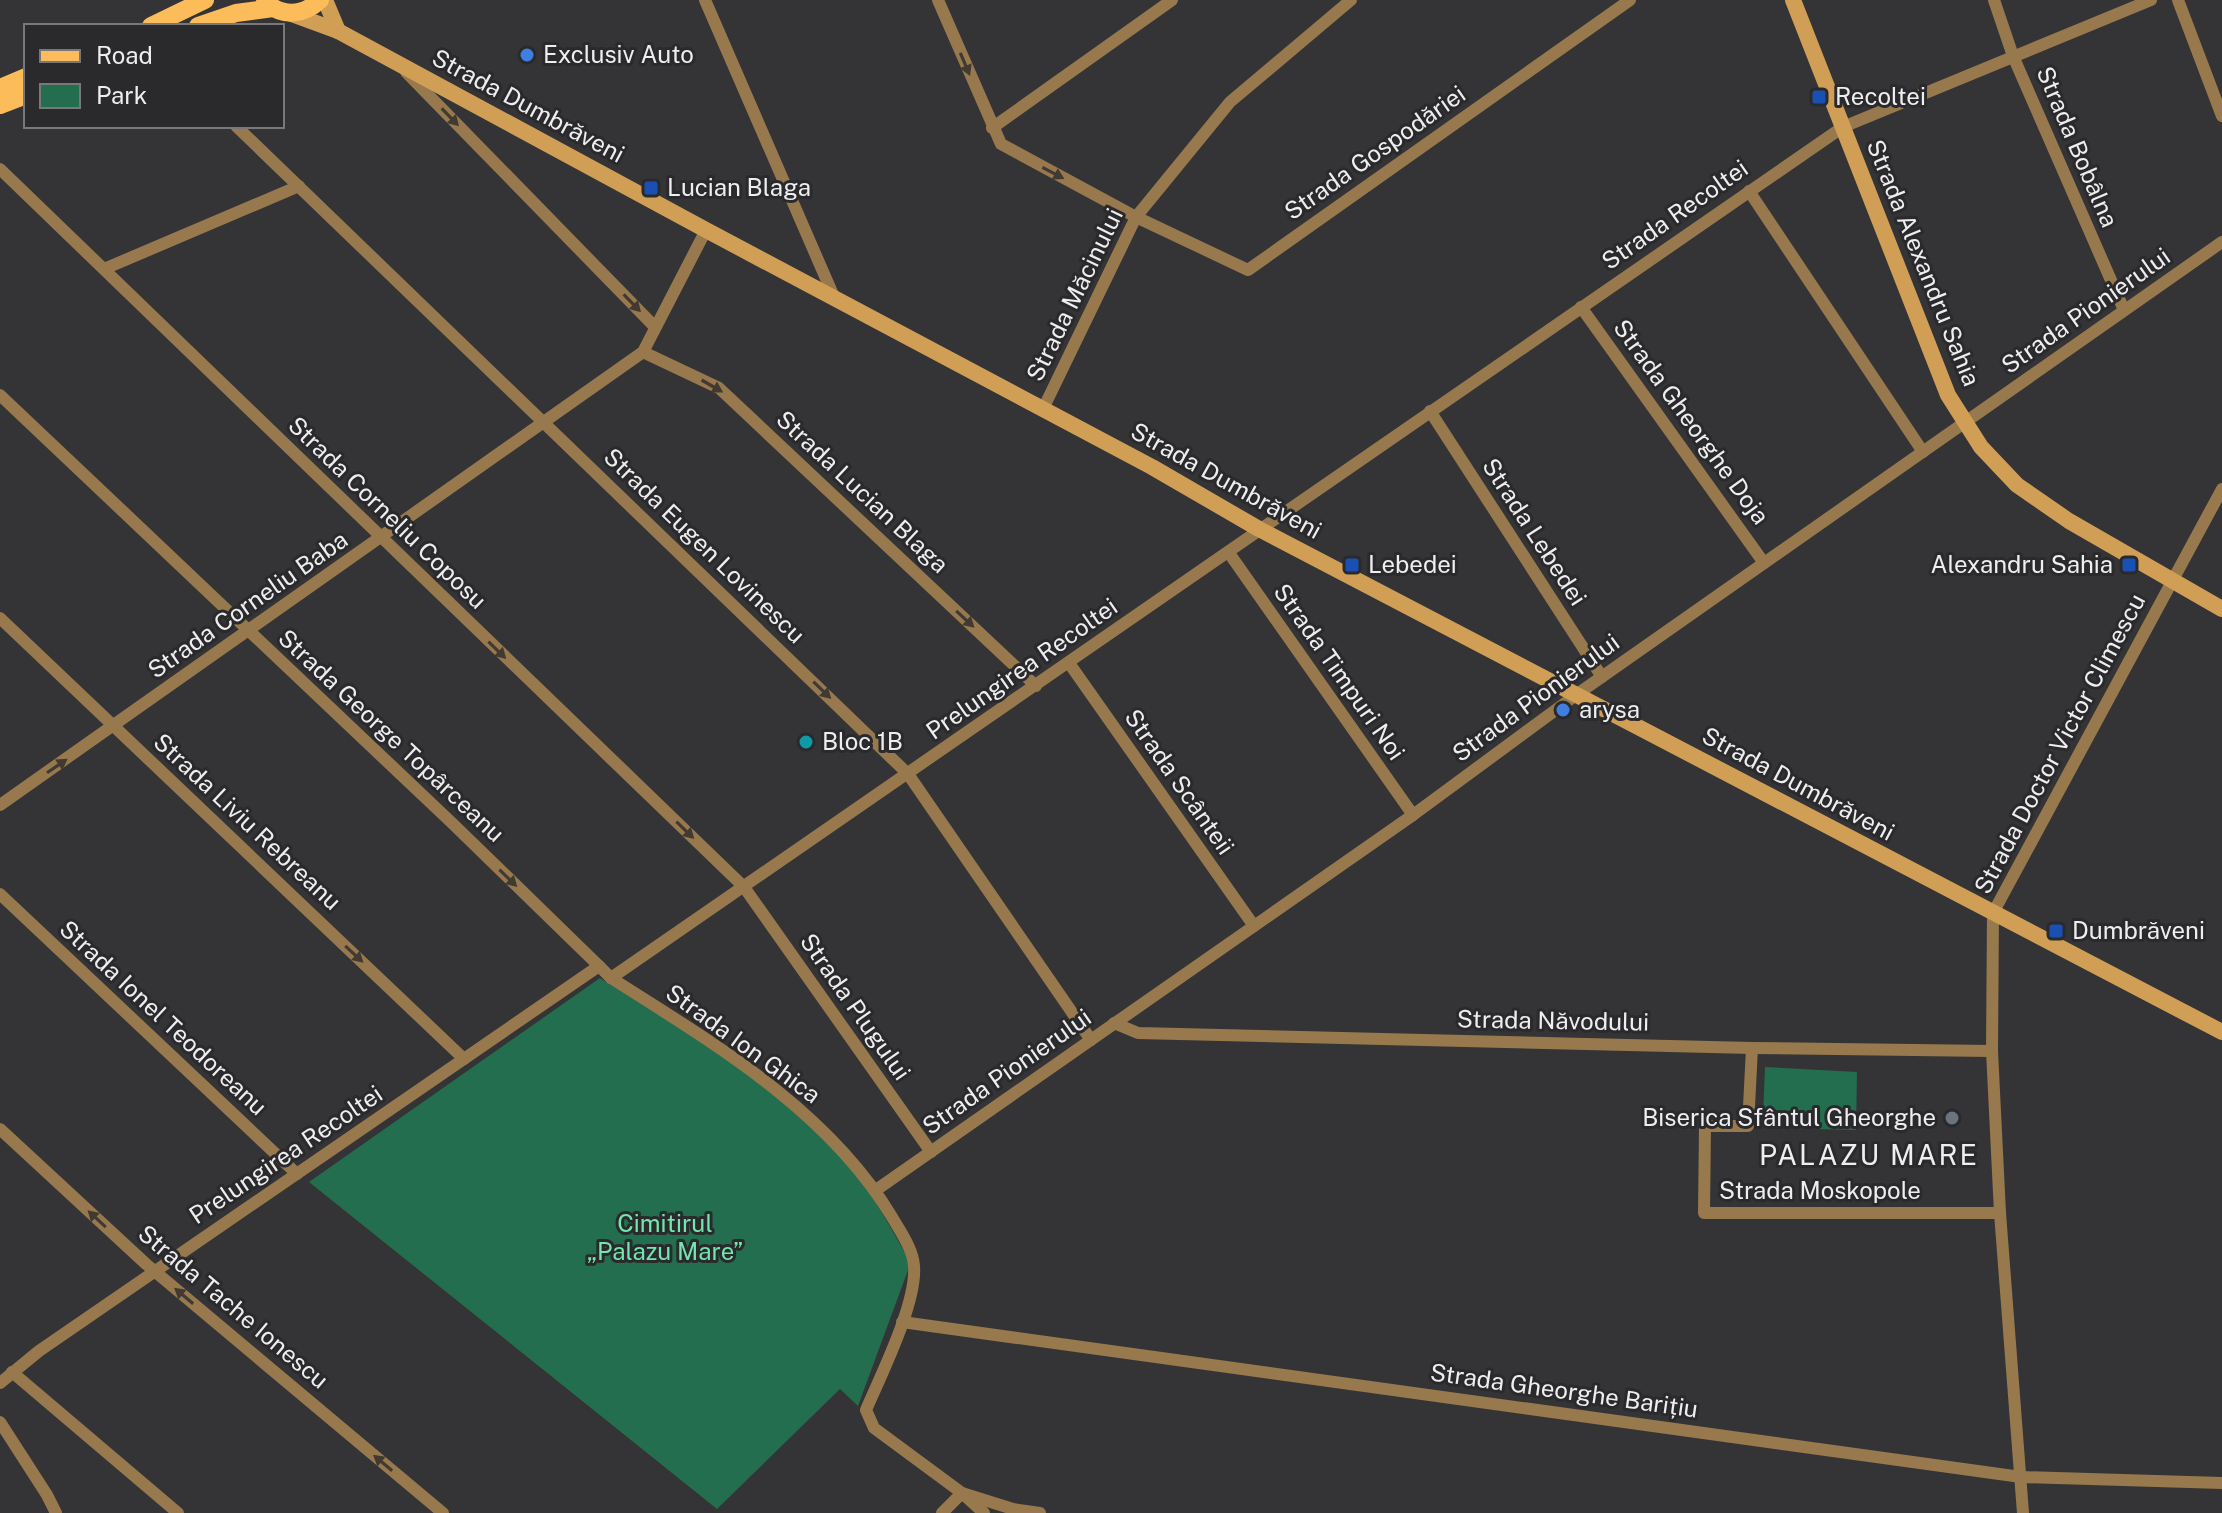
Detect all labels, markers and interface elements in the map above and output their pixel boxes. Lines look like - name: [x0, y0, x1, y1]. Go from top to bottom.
- legend: [24, 24, 284, 128]
- place label: Exclusiv Auto: [543, 40, 694, 68]
- text: Road: [96, 41, 153, 69]
- street label: Strada Dumbrăveni: [428, 43, 629, 168]
- marker: Exclusiv Auto: [518, 46, 536, 64]
- one-way arrow: [958, 52, 971, 76]
- street label: Strada Bobâlna: [2031, 62, 2124, 231]
- street label: Strada Gospodăriei: [1279, 79, 1470, 225]
- text: Park: [96, 81, 147, 109]
- place label: Recoltei: [1835, 82, 1926, 110]
- marker: Recoltei: [1810, 88, 1828, 106]
- one-way arrow: [440, 107, 459, 126]
- street label: Strada Alexandru Sahia: [1862, 135, 1986, 390]
- street label: Strada Recoltei: [1596, 154, 1753, 275]
- one-way arrow: [1042, 166, 1065, 179]
- place label: Lucian Blaga: [667, 173, 811, 201]
- marker: Lucian Blaga: [642, 179, 660, 197]
- street label: Strada Măcinului: [1020, 204, 1128, 386]
- street label: Strada Pionierului: [1996, 242, 2175, 379]
- one-way arrow: [622, 293, 641, 312]
- street label: Strada Gheorghe Doja: [1608, 314, 1775, 529]
- one-way arrow: [701, 379, 723, 393]
- street label: Strada Lucian Blaga: [771, 404, 954, 578]
- street label: Strada Corneliu Coposu: [283, 410, 492, 614]
- street label: Strada Dumbrăveni: [1126, 416, 1327, 544]
- street label: Strada Eugen Lovinescu: [598, 442, 811, 649]
- street label: Strada Lebedei: [1477, 453, 1593, 610]
- street label: Strada Corneliu Baba: [142, 525, 353, 684]
- place label: Lebedei: [1368, 550, 1457, 578]
- place label: Alexandru Sahia: [1930, 550, 2113, 578]
- marker: Lebedei: [1343, 556, 1361, 574]
- marker: Alexandru Sahia: [2120, 556, 2138, 574]
- street label: Strada Timpuri Noi: [1269, 578, 1411, 765]
- street label: Strada Doctor Victor Climescu: [1968, 589, 2150, 898]
- street label: Prelungirea Recoltei: [921, 592, 1122, 745]
- one-way arrow: [955, 610, 974, 628]
- street label: Strada George Topârceanu: [273, 623, 510, 847]
- street label: Strada Pionierului: [1447, 627, 1624, 767]
- one-way arrow: [488, 641, 507, 659]
- one-way arrow: [812, 680, 831, 698]
- place label: arysa: [1579, 695, 1640, 723]
- marker: arysa: [1554, 701, 1572, 719]
- street label: Strada Scânteii: [1119, 703, 1240, 859]
- street label: Strada Dumbrăveni: [1698, 721, 1899, 846]
- street label: Strada Liviu Rebreanu: [148, 727, 347, 915]
- place label: Bloc 1B: [822, 727, 903, 755]
- marker: Bloc 1B: [797, 733, 815, 751]
- one-way arrow: [46, 759, 68, 774]
- one-way arrow: [675, 820, 694, 839]
- one-way arrow: [498, 868, 517, 887]
- street label: Strada Ionel Teodoreanu: [54, 914, 273, 1120]
- place label: Dumbrăveni: [2072, 916, 2205, 944]
- marker: Dumbrăveni: [2047, 922, 2065, 940]
- street label: Strada Plugului: [795, 928, 917, 1085]
- one-way arrow: [344, 944, 363, 962]
- street label: Strada Ion Ghica: [661, 978, 826, 1109]
- street label: Strada Pionierului: [917, 1003, 1096, 1140]
- street label: Strada Năvodului: [1457, 1004, 1649, 1036]
- street label: Prelungirea Recoltei: [184, 1079, 387, 1229]
- place label: Biserica Sfântul Gheorghe: [1642, 1103, 1936, 1131]
- marker: Biserica Sfântul Gheorghe: [1943, 1109, 1961, 1127]
- district label: PALAZU MARE: [1759, 1138, 1979, 1171]
- street label: Strada Moskopole: [1719, 1176, 1921, 1204]
- park label: Cimitirul „Palazu Mare”: [587, 1209, 743, 1265]
- one-way arrow: [88, 1210, 107, 1228]
- street label: Strada Tache Ionescu: [133, 1219, 334, 1394]
- one-way arrow: [174, 1288, 194, 1305]
- street label: Strada Gheorghe Barițiu: [1428, 1357, 1700, 1423]
- one-way arrow: [373, 1455, 393, 1472]

